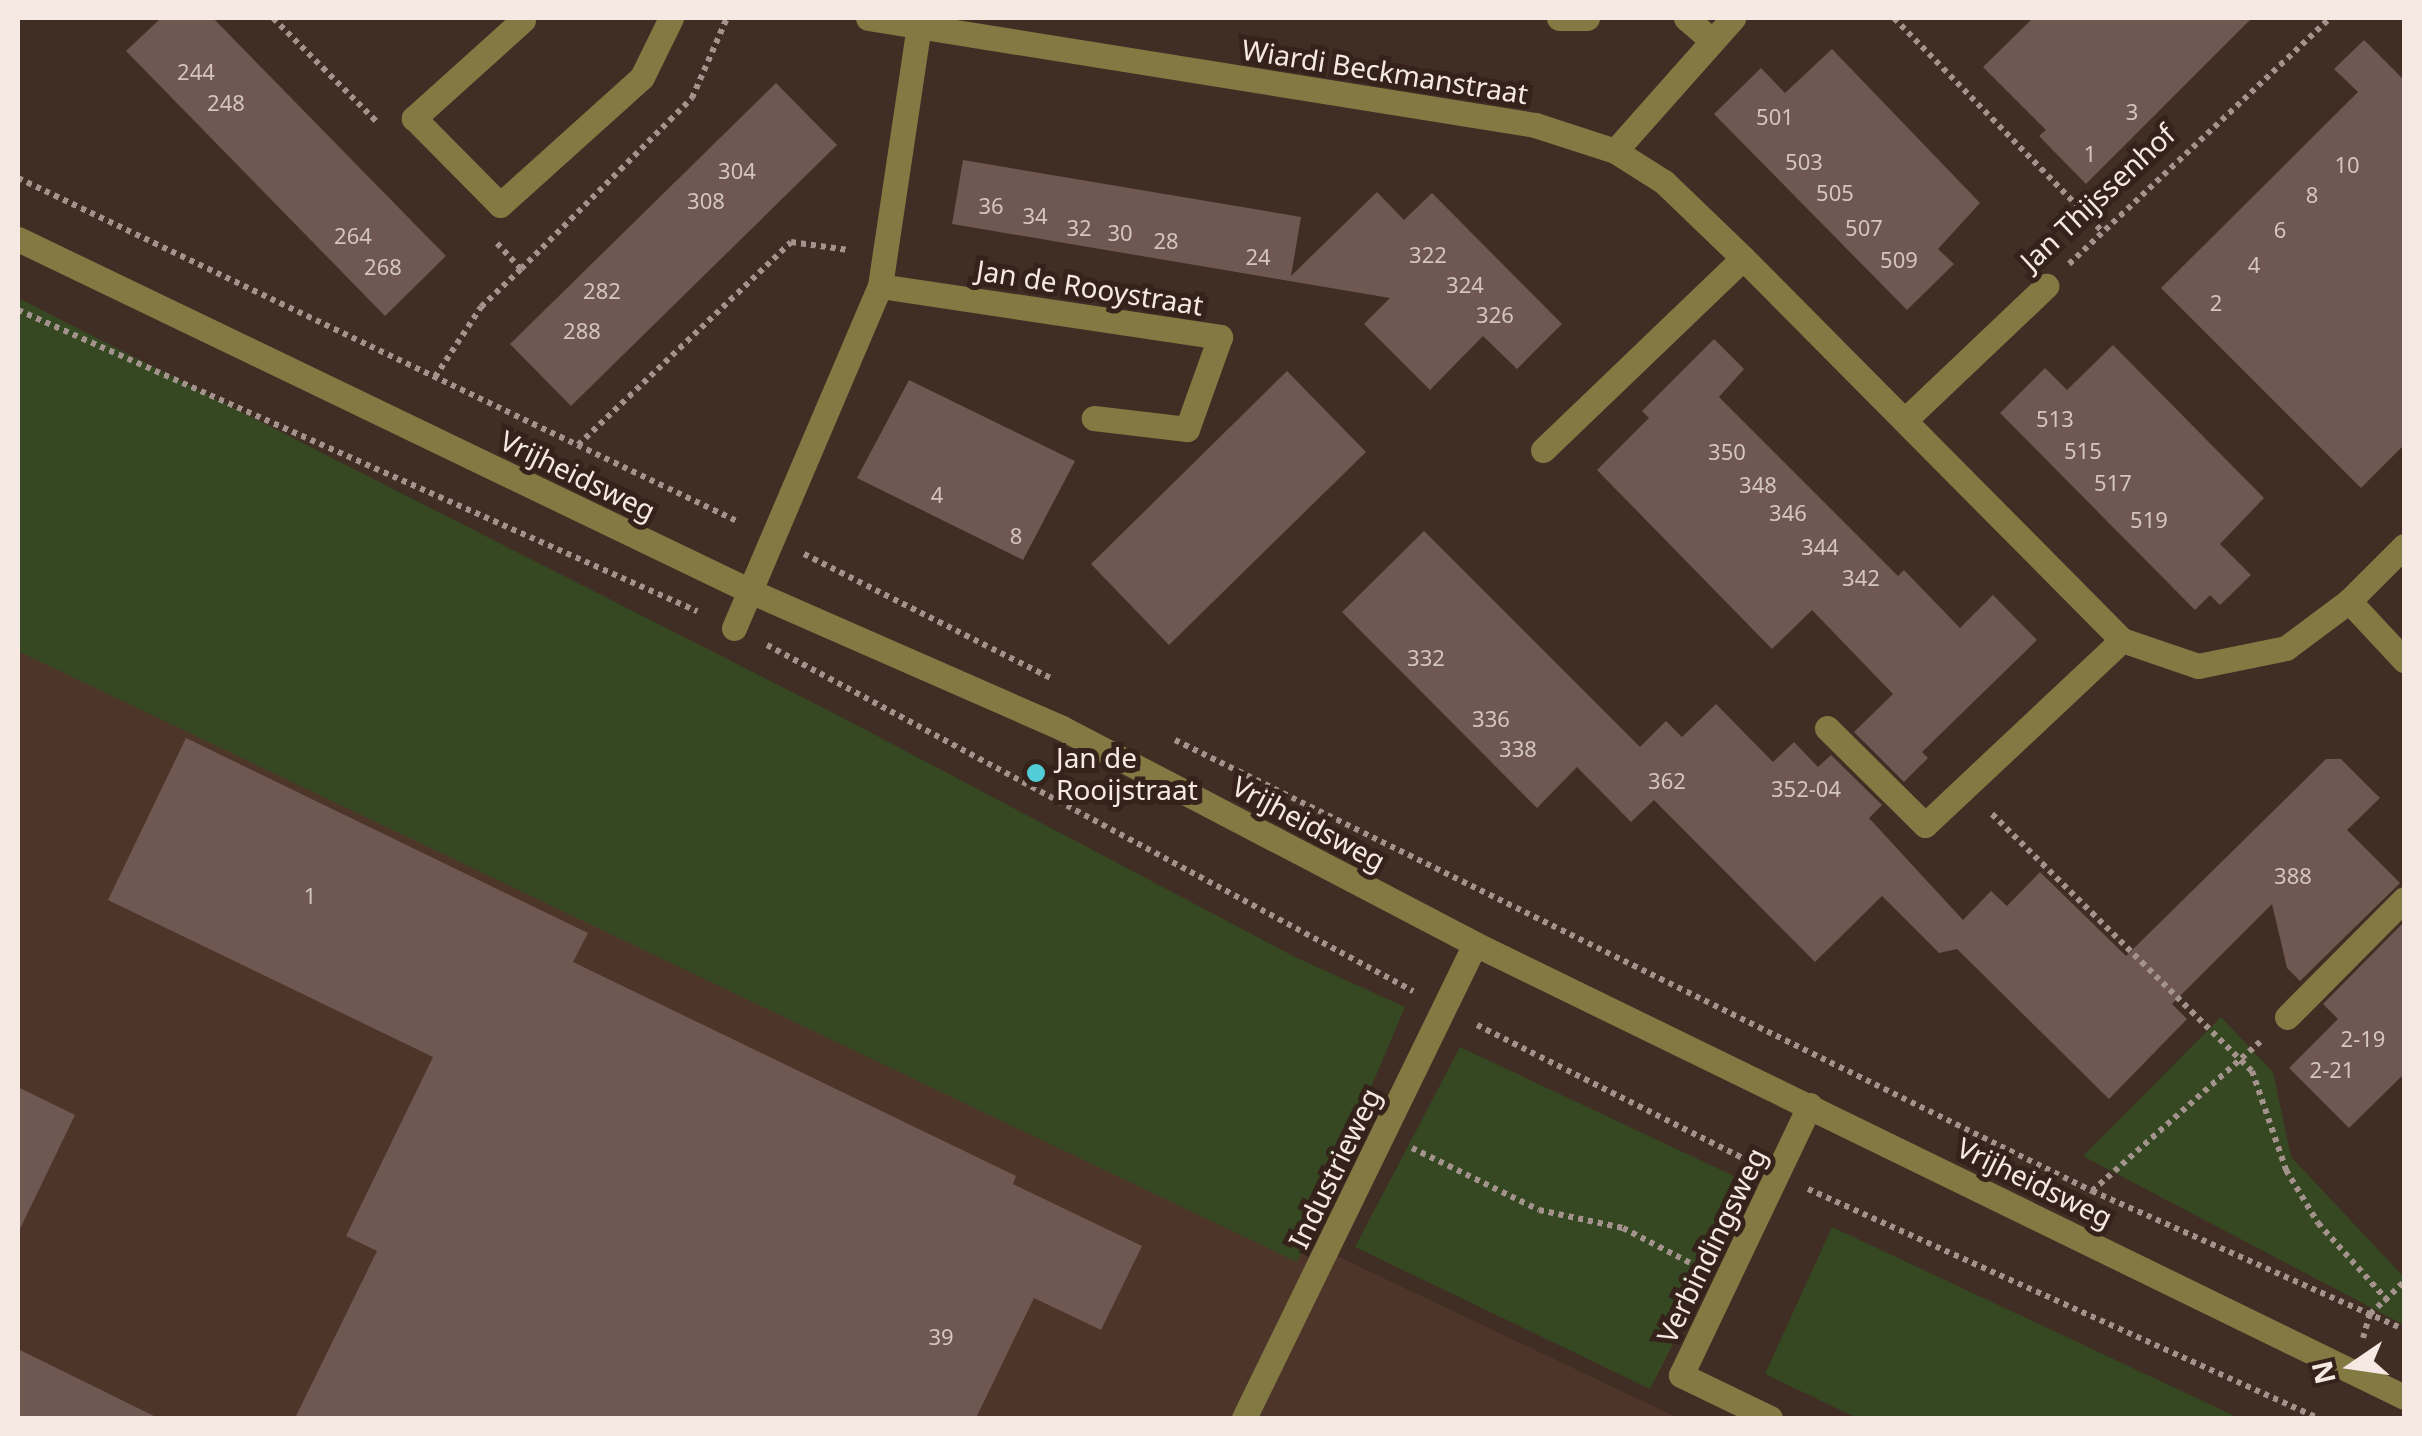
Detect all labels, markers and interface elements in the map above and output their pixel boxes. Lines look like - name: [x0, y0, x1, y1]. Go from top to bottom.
- street label: Wiardi Beckmanstraat: [1239, 32, 1531, 110]
- house number: 244: [177, 59, 215, 85]
- house number: 248: [207, 90, 245, 116]
- house number: 3: [2126, 99, 2138, 125]
- house number: 501: [1756, 104, 1794, 130]
- street label: Jan Thijssenhof: [2013, 117, 2181, 277]
- house number: 1: [2084, 141, 2096, 167]
- house number: 503: [1785, 149, 1823, 175]
- house number: 10: [2334, 152, 2360, 178]
- house number: 304: [718, 158, 756, 184]
- house number: 505: [1816, 180, 1854, 206]
- house number: 8: [2306, 182, 2318, 208]
- house number: 308: [687, 188, 725, 214]
- house number: 36: [978, 193, 1004, 219]
- house number: 34: [1022, 203, 1048, 229]
- house number: 32: [1066, 215, 1092, 241]
- house number: 507: [1845, 215, 1883, 241]
- house number: 6: [2274, 217, 2286, 243]
- house number: 30: [1107, 220, 1133, 246]
- house number: 264: [334, 223, 372, 249]
- house number: 28: [1153, 228, 1179, 254]
- house number: 322: [1409, 242, 1447, 268]
- house number: 24: [1245, 244, 1271, 270]
- house number: 509: [1880, 247, 1918, 273]
- street label: Jan de Rooystraat: [974, 252, 1206, 322]
- house number: 4: [2248, 252, 2260, 278]
- house number: 268: [364, 254, 402, 280]
- house number: 324: [1446, 272, 1484, 298]
- house number: 282: [583, 278, 621, 304]
- house number: 2: [2210, 290, 2222, 316]
- house number: 326: [1476, 302, 1514, 328]
- house number: 288: [563, 318, 601, 344]
- house number: 513: [2036, 406, 2074, 432]
- street label: Vrijheidsweg: [495, 423, 661, 527]
- house number: 515: [2064, 438, 2102, 464]
- house number: 350: [1708, 439, 1746, 465]
- house number: 517: [2094, 470, 2132, 496]
- house number: 348: [1739, 472, 1777, 498]
- house number: 4: [931, 482, 943, 508]
- house number: 346: [1769, 500, 1807, 526]
- house number: 519: [2130, 507, 2168, 533]
- house number: 8: [1010, 523, 1022, 549]
- house number: 344: [1801, 534, 1839, 560]
- house number: 342: [1842, 565, 1880, 591]
- house number: 332: [1407, 645, 1445, 671]
- house number: 336: [1472, 706, 1510, 732]
- house number: 338: [1499, 736, 1537, 762]
- place label: Jan de Rooijstraat: [1056, 740, 1198, 806]
- marker: Jan de Rooijstraat: [1025, 762, 1047, 784]
- house number: 362: [1648, 768, 1686, 794]
- street label: Vrijheidsweg: [1227, 769, 1391, 877]
- house number: 352-04: [1771, 776, 1841, 802]
- house number: 388: [2274, 863, 2312, 889]
- house number: 1: [304, 883, 316, 909]
- house number: 2-19: [2341, 1026, 2385, 1052]
- house number: 2-21: [2310, 1057, 2354, 1083]
- street label: Industrieweg: [1281, 1082, 1387, 1254]
- street label: Vrijheidsweg: [1952, 1130, 2118, 1234]
- street label: Verbindingsweg: [1649, 1142, 1773, 1348]
- north arrow: [2302, 1316, 2402, 1416]
- house number: 39: [928, 1324, 954, 1350]
- text: N: [2302, 1357, 2344, 1388]

